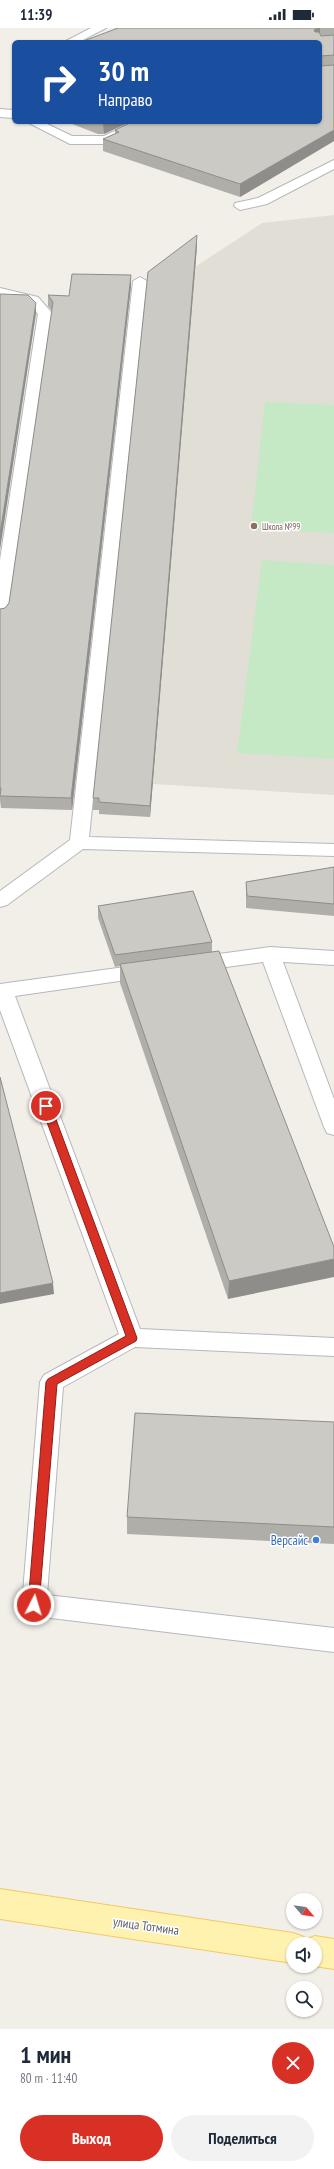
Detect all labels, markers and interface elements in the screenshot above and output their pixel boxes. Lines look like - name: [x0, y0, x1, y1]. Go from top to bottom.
- text: 11:39: [20, 5, 52, 24]
- text: 30 m: [98, 52, 149, 89]
- icon: right: [32, 56, 84, 108]
- text: Направо: [98, 88, 153, 111]
- marker: Школа №99: [249, 521, 259, 531]
- place label: Школа №99: [262, 521, 300, 532]
- pin: [29, 1089, 63, 1123]
- icon: arrive: [35, 1095, 57, 1117]
- place label: Версайс: [271, 1532, 308, 1549]
- marker: Версайс: [311, 1535, 321, 1545]
- position arrow: [13, 1584, 55, 1626]
- north arrow: [286, 1893, 322, 1929]
- map controls: [286, 1893, 322, 2017]
- street label: улица Тотмина: [112, 1913, 180, 1939]
- button: sound: [286, 1937, 322, 1973]
- button: search: [286, 1981, 322, 2017]
- text: 1 мин: [20, 2039, 71, 2070]
- button: close: [272, 2042, 314, 2084]
- text: 80 m · 11:40: [20, 2070, 77, 2087]
- button: Выход: [20, 2115, 163, 2161]
- button: Поделиться: [171, 2115, 314, 2161]

